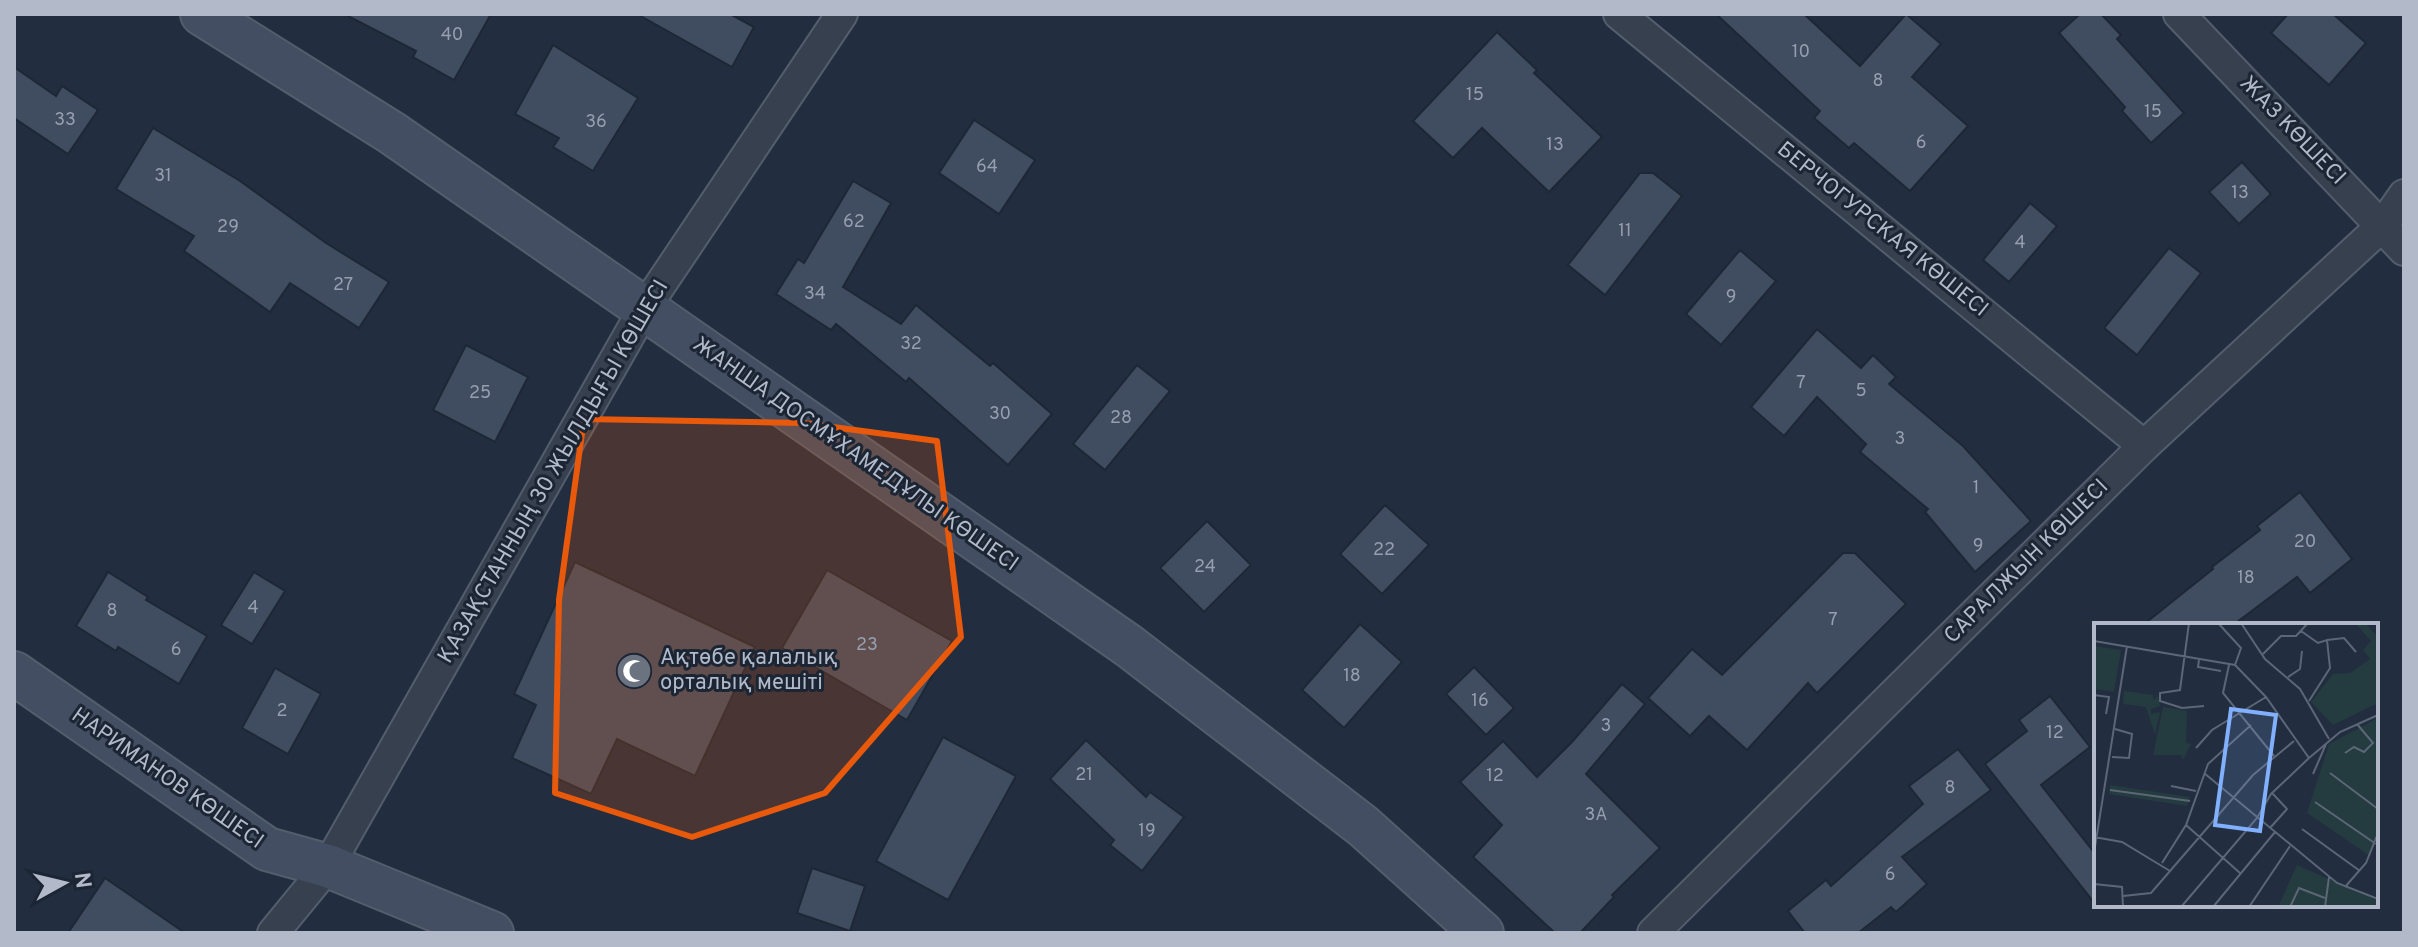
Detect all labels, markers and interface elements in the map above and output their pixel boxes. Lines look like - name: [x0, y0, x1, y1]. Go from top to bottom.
- house number: 40: [441, 24, 463, 47]
- house number: 10: [1792, 41, 1810, 64]
- house number: 8: [1873, 70, 1884, 93]
- street label: ЖАЗ КӨШЕСІ: [2233, 71, 2351, 191]
- house number: 15: [1466, 84, 1484, 107]
- house number: 15: [2144, 101, 2162, 124]
- house number: 33: [54, 109, 76, 132]
- house number: 36: [585, 111, 607, 134]
- house number: 6: [1916, 132, 1926, 155]
- house number: 13: [1546, 134, 1564, 157]
- street label: БЕРЧОГУРСКАЯ КӨШЕСІ: [1771, 137, 1993, 323]
- house number: 64: [976, 156, 998, 179]
- house number: 31: [154, 165, 172, 188]
- house number: 13: [2231, 182, 2249, 205]
- house number: 62: [843, 211, 865, 234]
- house number: 29: [217, 216, 239, 239]
- house number: 11: [1618, 220, 1632, 243]
- house number: 4: [2014, 232, 2026, 255]
- house number: 27: [333, 274, 353, 297]
- street label: ҚАЗАҚСТАННЫҢ 30 ЖЫЛДЫҒЫ КӨШЕСІ: [433, 275, 675, 669]
- house number: 34: [804, 283, 826, 306]
- house number: 9: [1726, 286, 1736, 309]
- street label: ЖАНША ДОСМҰХАМЕДҰЛЫ КӨШЕСІ: [687, 332, 1023, 578]
- house number: 32: [900, 333, 922, 356]
- house number: 7: [1796, 372, 1806, 395]
- house number: 5: [1855, 380, 1867, 403]
- house number: 25: [469, 382, 491, 405]
- house number: 30: [989, 403, 1011, 426]
- house number: 28: [1110, 407, 1132, 430]
- house number: 3: [1895, 428, 1905, 451]
- street label: САРАЛЖЫН КӨШЕСІ: [1939, 474, 2115, 650]
- house number: 1: [1973, 477, 1979, 500]
- house number: 20: [2294, 531, 2316, 554]
- house number: 9: [1973, 535, 1983, 558]
- house number: 22: [1373, 539, 1395, 562]
- house number: 24: [1194, 556, 1216, 579]
- house number: 18: [2237, 567, 2255, 590]
- house number: 4: [247, 597, 259, 620]
- house number: 8: [107, 600, 118, 623]
- house number: 7: [1828, 609, 1838, 632]
- inset map: [2094, 623, 2378, 907]
- house number: 23: [856, 634, 878, 657]
- house number: 6: [171, 639, 181, 662]
- place label: Ақтөбе қалалық орталық мешіті: [660, 645, 838, 697]
- mosque icon: Ақтөбе қалалық орталық мешіті: [615, 652, 653, 690]
- house number: 18: [1343, 665, 1361, 688]
- house number: 16: [1471, 690, 1489, 713]
- house number: 2: [276, 700, 288, 723]
- street label: НАРИМАНОВ КӨШЕСІ: [66, 702, 268, 856]
- house number: 3: [1601, 715, 1611, 738]
- house number: 12: [2046, 722, 2064, 745]
- house number: 21: [1075, 764, 1093, 787]
- house number: 12: [1486, 765, 1504, 788]
- house number: 8: [1945, 777, 1956, 800]
- house number: 3А: [1585, 804, 1607, 827]
- house number: 19: [1138, 820, 1156, 843]
- north arrow: [24, 843, 104, 923]
- house number: 6: [1885, 864, 1895, 887]
- text: N: [67, 871, 96, 890]

